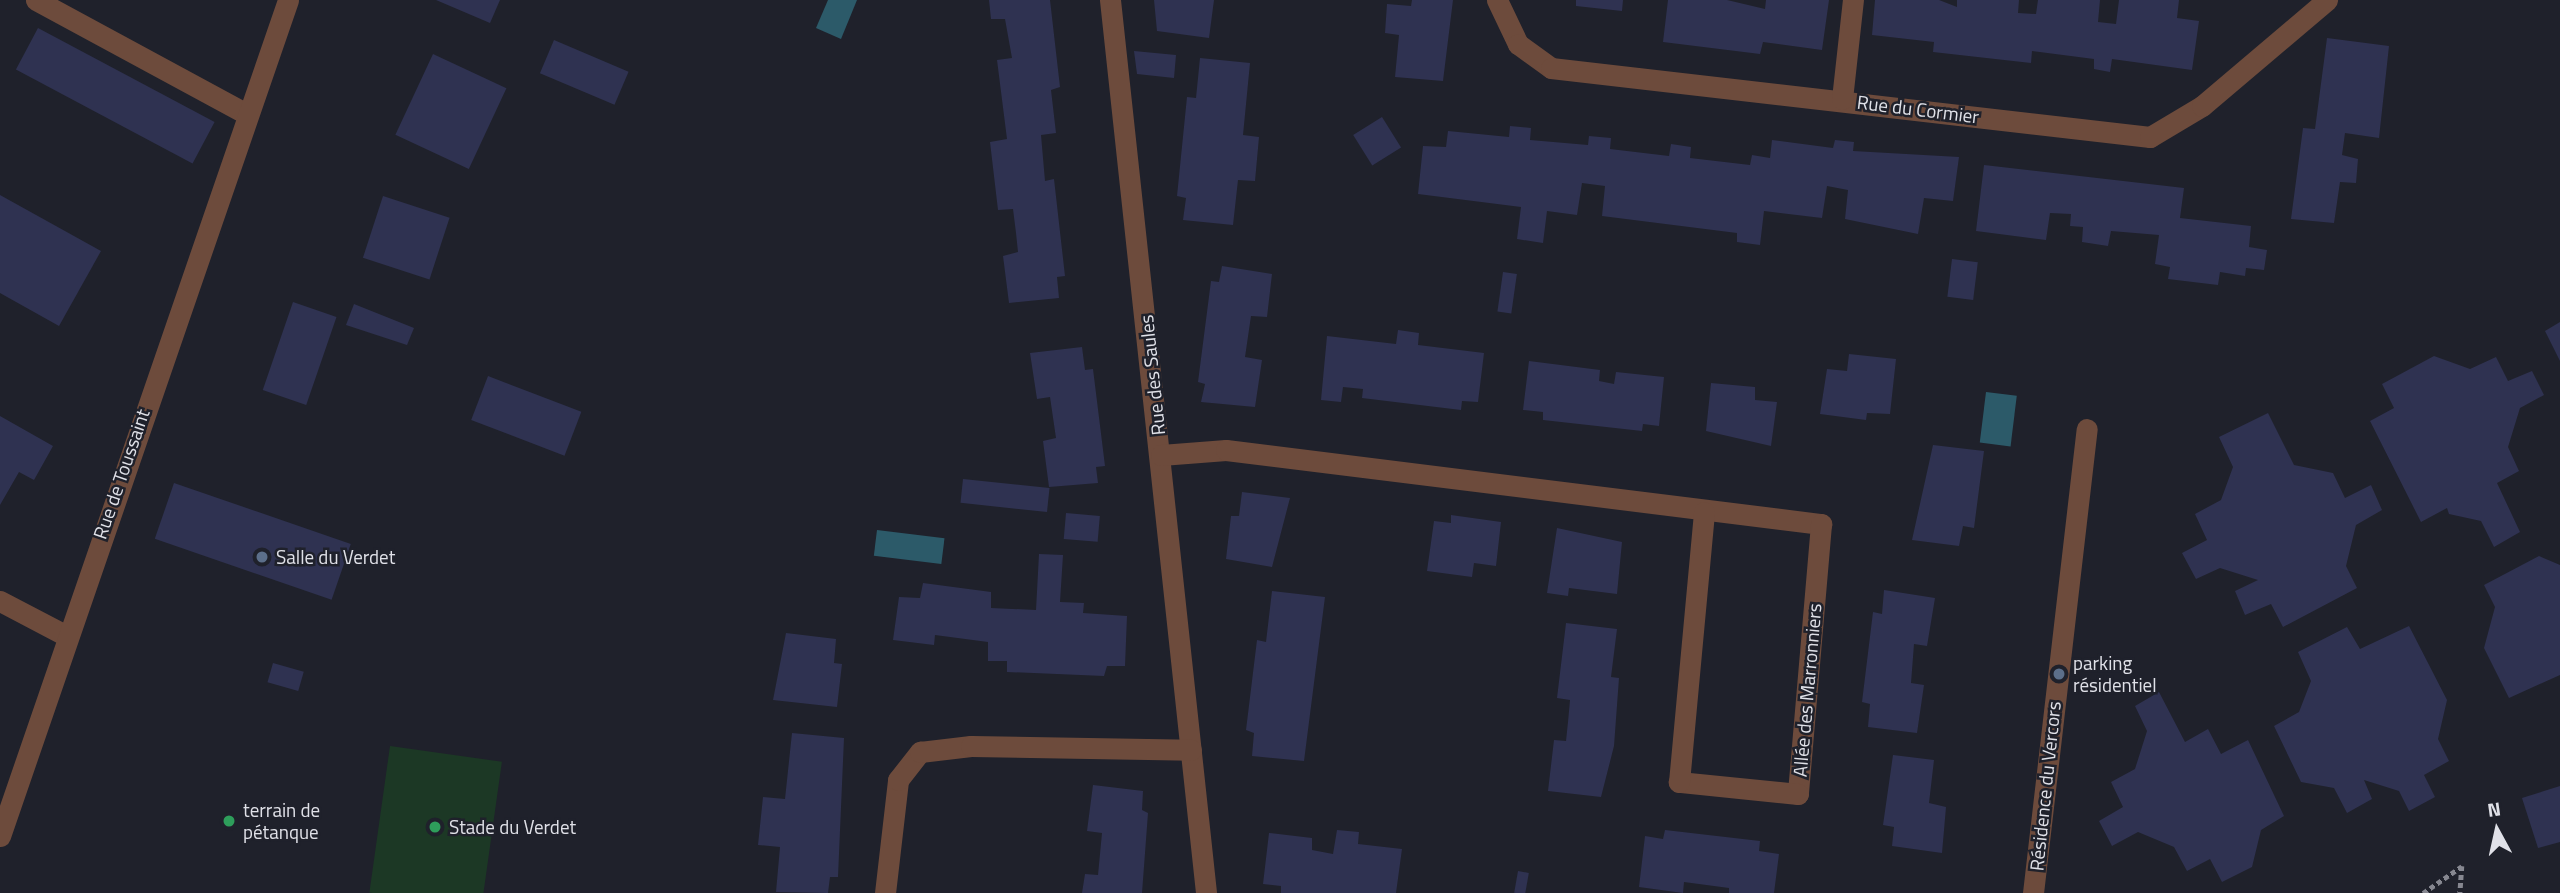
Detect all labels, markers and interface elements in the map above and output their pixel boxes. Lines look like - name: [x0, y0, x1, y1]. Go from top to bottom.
- street label: Rue du Cormier: [1856, 90, 1980, 128]
- street label: Rue des Saules: [1134, 314, 1170, 436]
- street label: Rue de Toussaint: [88, 406, 154, 542]
- place label: Salle du Verdet: [276, 546, 395, 568]
- marker: Salle du Verdet: [254, 549, 270, 565]
- street label: Allée des Marronniers: [1788, 602, 1826, 778]
- place label: parking résidentiel: [2073, 652, 2157, 696]
- marker: parking résidentiel: [2051, 666, 2067, 682]
- street label: Résidence du Vercors: [2025, 700, 2065, 872]
- text: N: [2485, 793, 2503, 824]
- north arrow: [2462, 795, 2532, 865]
- place label: terrain de pétanque: [243, 799, 320, 843]
- marker: terrain de pétanque: [221, 813, 237, 829]
- place label: Stade du Verdet: [449, 816, 576, 838]
- marker: Stade du Verdet: [427, 819, 443, 835]

